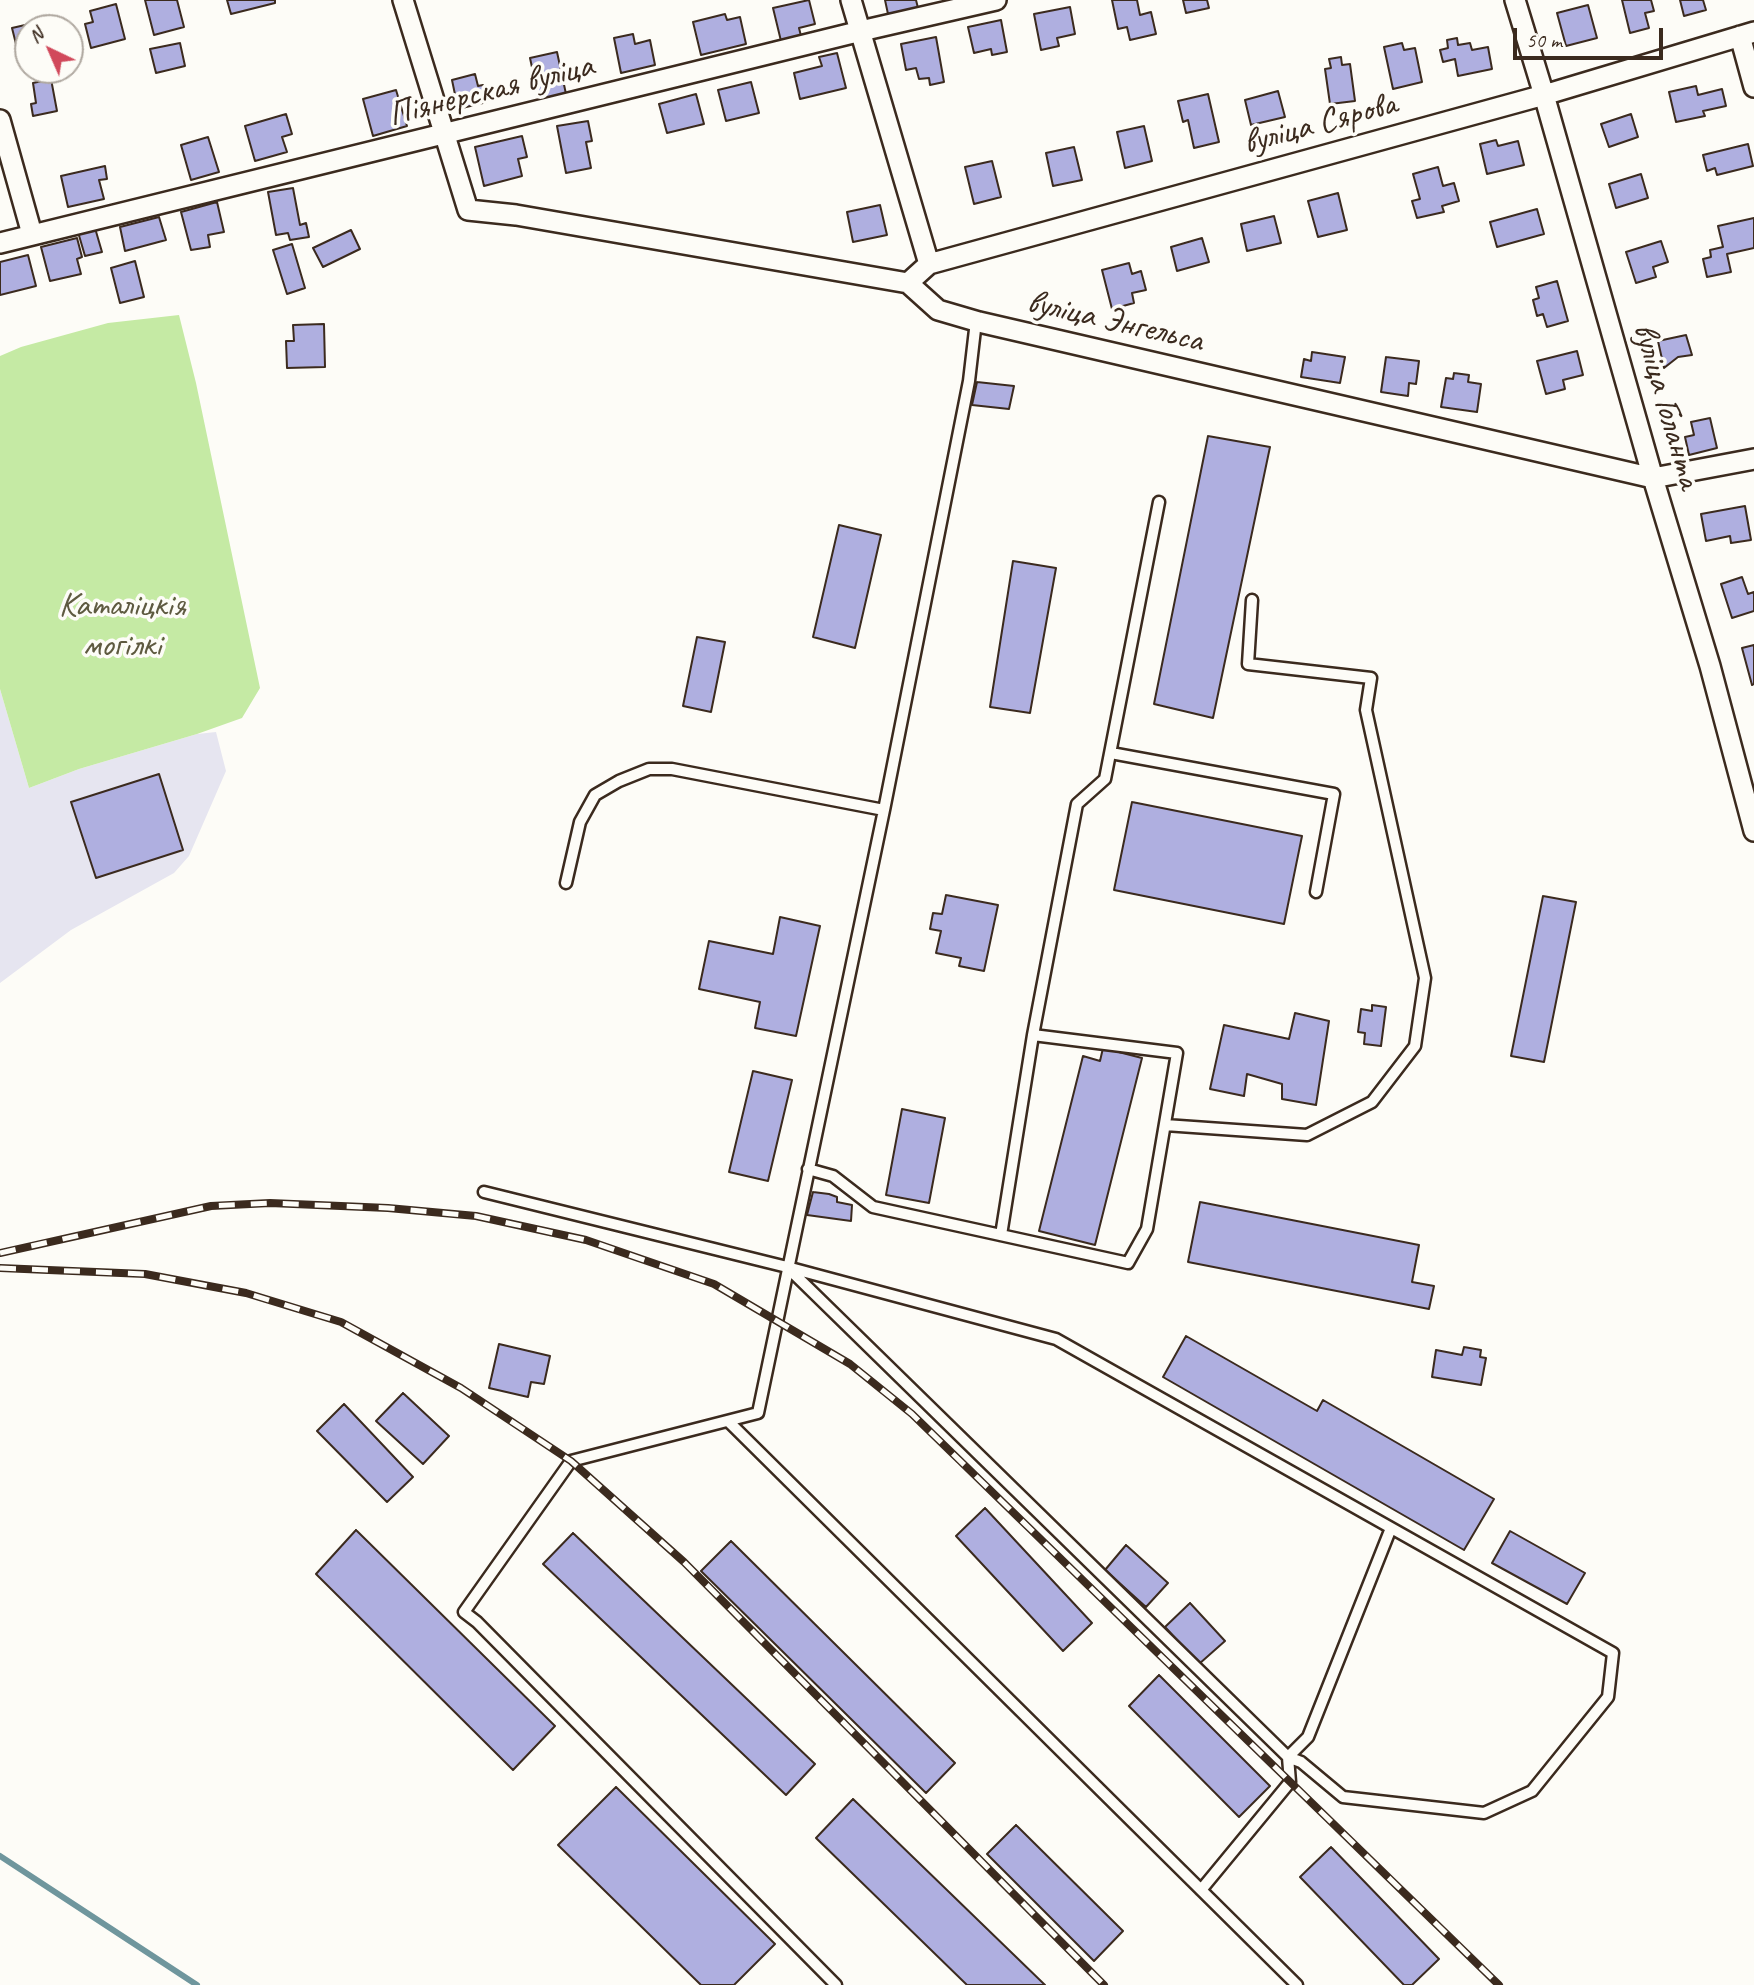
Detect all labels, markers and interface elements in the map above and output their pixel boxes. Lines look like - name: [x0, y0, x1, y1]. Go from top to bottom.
- north arrow: [14, 14, 84, 84]
- scale bar: [1516, 14, 1666, 58]
- text: N: [23, 23, 48, 48]
- text: 50 m: [1526, 27, 1562, 53]
- street label: Піянерская вуліца: [384, 45, 598, 137]
- street label: вуліца Сярова: [1239, 83, 1401, 165]
- street label: вуліца Энгельса: [1023, 281, 1207, 363]
- street label: вуліца Голанта: [1622, 318, 1710, 494]
- park label: Каталіцкія могілкі: [59, 585, 185, 667]

